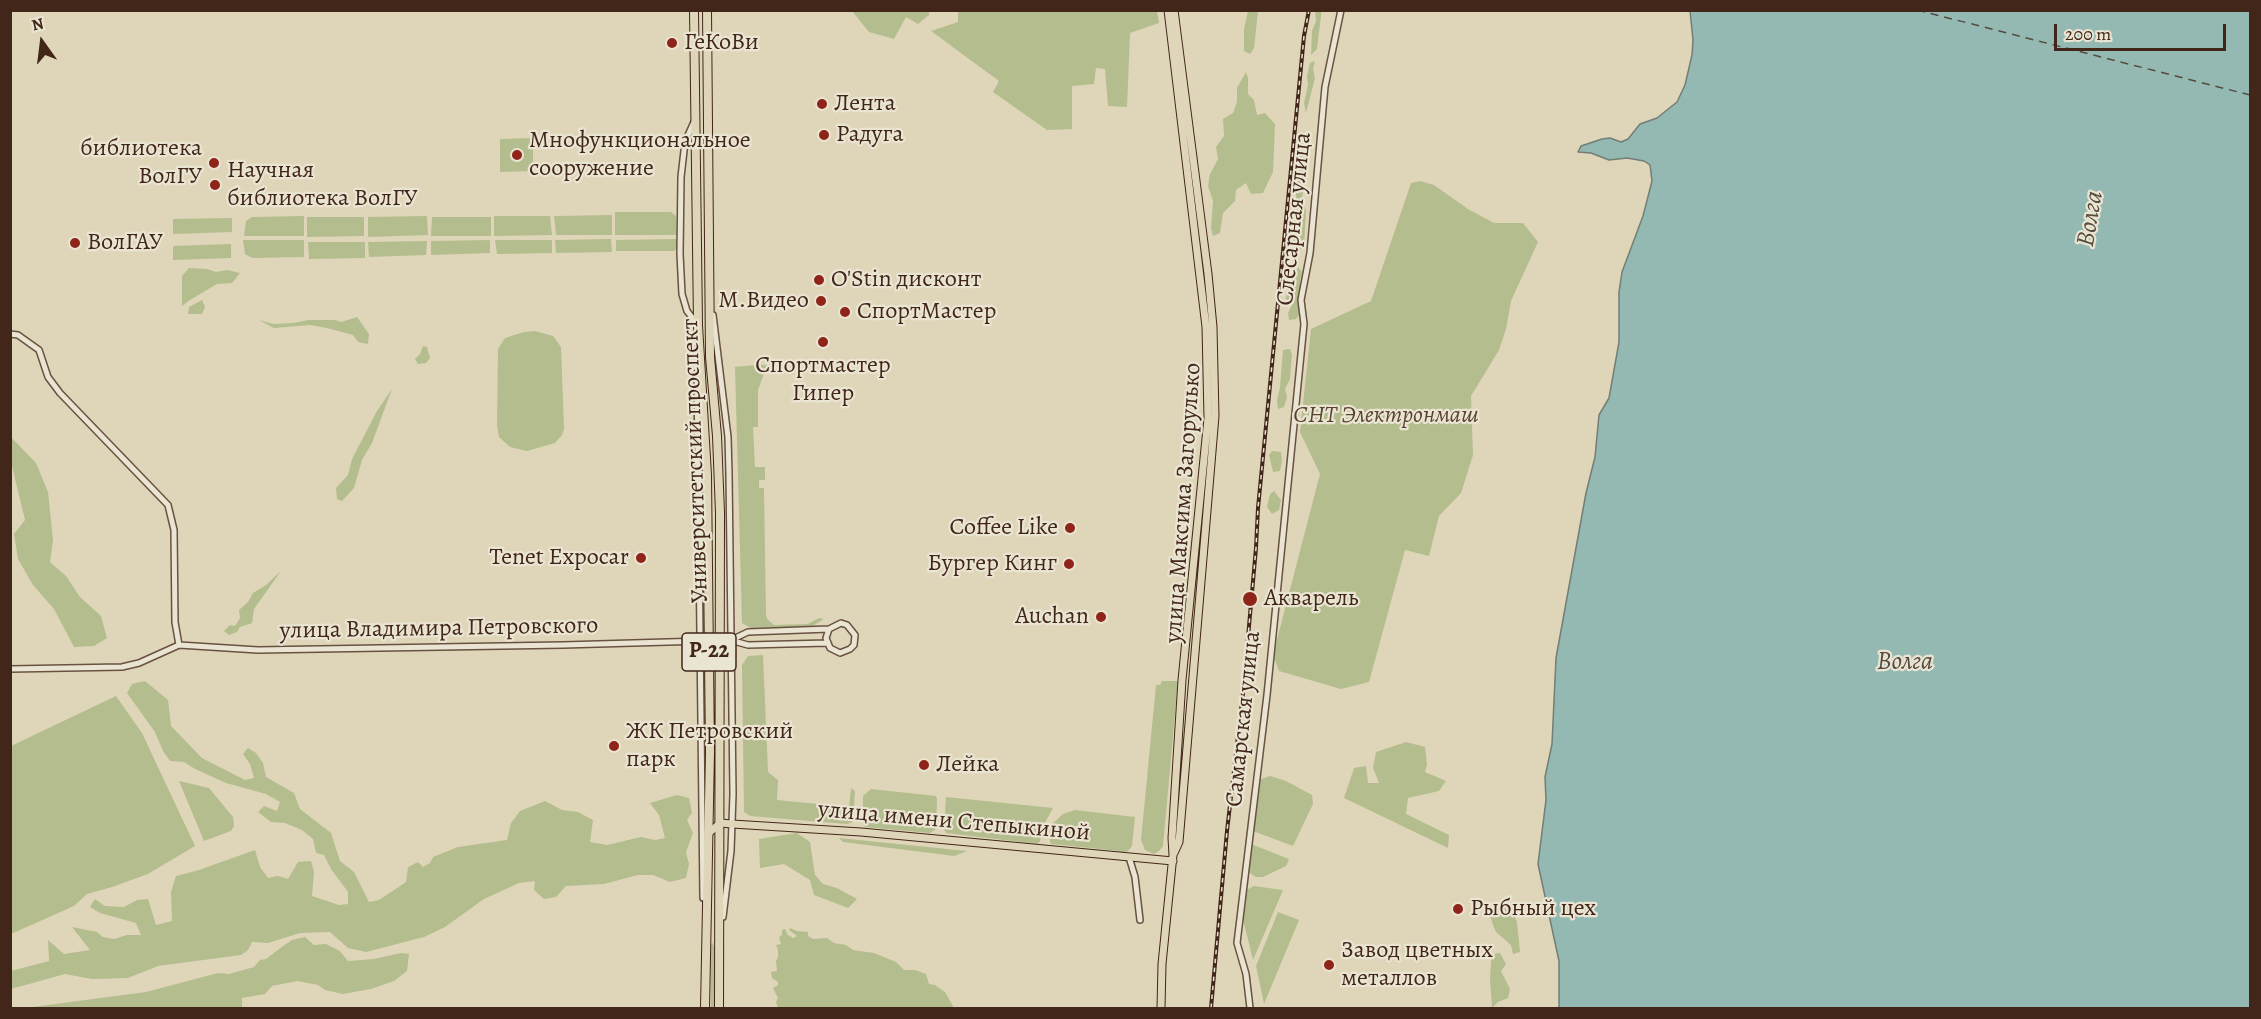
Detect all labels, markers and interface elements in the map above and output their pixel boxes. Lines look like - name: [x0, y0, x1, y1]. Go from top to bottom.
- north arrow: [12, 12, 72, 72]
- text: N: [29, 12, 46, 37]
- scale bar: [2057, 12, 2230, 50]
- text: 200 m: [2065, 22, 2111, 46]
- place label: ГеКоВи: [684, 29, 759, 57]
- marker: ГеКоВи: [665, 36, 679, 50]
- place label: Лента: [834, 90, 896, 118]
- marker: Лента: [815, 97, 829, 111]
- place label: Радуга: [836, 121, 904, 149]
- place label: Мнофункциональное сооружение: [529, 127, 751, 183]
- marker: Радуга: [817, 128, 831, 142]
- street label: Слесарная улица: [1272, 131, 1318, 307]
- place label: библиотека ВолГУ: [80, 135, 202, 191]
- marker: Мнофункциональное сооружение: [510, 148, 524, 162]
- marker: библиотека ВолГУ: [207, 156, 221, 170]
- place label: Научная библиотека ВолГУ: [227, 157, 418, 213]
- marker: Научная библиотека ВолГУ: [208, 178, 222, 192]
- water label: Волга: [2071, 189, 2111, 249]
- place label: ВолГАУ: [87, 229, 163, 257]
- marker: ВолГАУ: [68, 236, 82, 250]
- place label: O'Stin дисконт: [831, 266, 981, 294]
- marker: O'Stin дисконт: [812, 273, 826, 287]
- place label: М.Видео: [718, 287, 809, 315]
- marker: М.Видео: [814, 294, 828, 308]
- place label: СпортМастер: [857, 298, 996, 326]
- marker: СпортМастер: [838, 305, 852, 319]
- street label: Университетский проспект: [677, 318, 715, 604]
- marker: Спортмастер Гипер: [816, 335, 830, 349]
- place label: Спортмастер Гипер: [755, 352, 891, 408]
- street label: улица Максима Загорулько: [1160, 362, 1208, 644]
- park label: СНТ Электронмаш: [1293, 402, 1479, 430]
- place label: Coffee Like: [949, 514, 1058, 542]
- marker: Coffee Like: [1063, 521, 1077, 535]
- place label: Tenet Expocar: [489, 544, 629, 572]
- place label: Бургер Кинг: [928, 550, 1057, 578]
- marker: Tenet Expocar: [634, 551, 648, 565]
- marker: Бургер Кинг: [1062, 557, 1076, 571]
- place label: Акварель: [1264, 585, 1358, 613]
- marker: Акварель: [1241, 590, 1259, 608]
- place label: Auchan: [1015, 603, 1089, 631]
- marker: Auchan: [1094, 610, 1108, 624]
- street label: улица Владимира Петровского: [279, 612, 599, 646]
- street label: Самарская улица: [1220, 630, 1268, 808]
- road number: Р-22: [682, 633, 736, 671]
- water label: Волга: [1877, 647, 1933, 679]
- place label: ЖК Петровский парк: [626, 718, 793, 774]
- marker: ЖК Петровский парк: [607, 739, 621, 753]
- place label: Лейка: [936, 751, 999, 779]
- marker: Лейка: [917, 758, 931, 772]
- street label: улица имени Степыкиной: [817, 796, 1091, 848]
- place label: Рыбный цех: [1470, 895, 1596, 923]
- marker: Рыбный цех: [1451, 902, 1465, 916]
- place label: Завод цветных металлов: [1341, 937, 1493, 993]
- marker: Завод цветных металлов: [1322, 958, 1336, 972]

